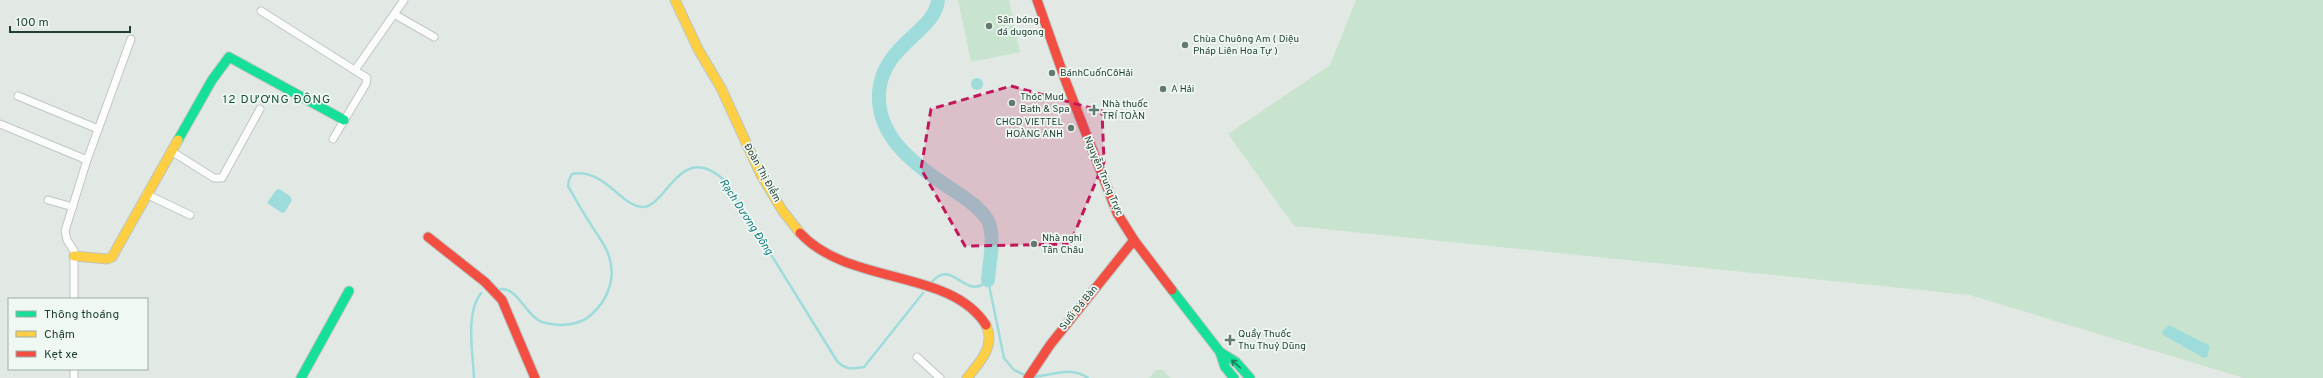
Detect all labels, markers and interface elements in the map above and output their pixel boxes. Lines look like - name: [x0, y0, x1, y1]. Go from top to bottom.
- scale bar: [10, 8, 130, 34]
- place label: Sân bóng đá dugong: [997, 14, 1044, 39]
- text: 100 m: [16, 15, 49, 31]
- marker: Sân bóng đá dugong: [984, 21, 994, 31]
- place label: Chùa Chuông Am ( Diệu Pháp Liên Hoa Tự ): [1193, 33, 1299, 58]
- marker: Chùa Chuông Am ( Diệu Pháp Liên Hoa Tự ): [1180, 40, 1190, 50]
- place label: BánhCuốnCôHải: [1060, 67, 1133, 80]
- marker: BánhCuốnCôHải: [1047, 68, 1057, 78]
- place label: A Hải: [1171, 83, 1194, 96]
- marker: A Hải: [1158, 84, 1168, 94]
- place label: Thóc Mud Bath & Spa: [1020, 91, 1069, 116]
- district label: 12 DƯƠNG ĐÔNG: [223, 92, 331, 108]
- marker: Thóc Mud Bath & Spa: [1007, 98, 1017, 108]
- place label: Nhà thuốc TRÍ TOÀN: [1102, 98, 1148, 123]
- marker: Nhà thuốc TRÍ TOÀN: [1089, 105, 1099, 115]
- place label: CHGD VIETTEL HOÀNG ANH: [995, 116, 1063, 141]
- marker: CHGD VIETTEL HOÀNG ANH: [1066, 123, 1076, 133]
- street label: Nguyễn Trung Trực: [1080, 134, 1126, 218]
- street label: Đoàn Thị Điểm: [741, 141, 783, 205]
- water label: Rạch Dương Đông: [716, 176, 776, 259]
- place label: Nhà nghỉ Tân Châu: [1042, 232, 1084, 257]
- marker: Nhà nghỉ Tân Châu: [1029, 239, 1039, 249]
- street label: Suối Đá Bàn: [1057, 283, 1101, 333]
- legend: [8, 298, 148, 370]
- text: Thông thoáng: [44, 307, 119, 323]
- text: Chậm: [44, 327, 75, 343]
- place label: Quầy Thuốc Thu Thuỷ Dũng: [1238, 328, 1306, 353]
- marker: Quầy Thuốc Thu Thuỷ Dũng: [1225, 335, 1235, 345]
- text: Kẹt xe: [44, 347, 78, 363]
- one-way arrow: [1231, 359, 1241, 368]

